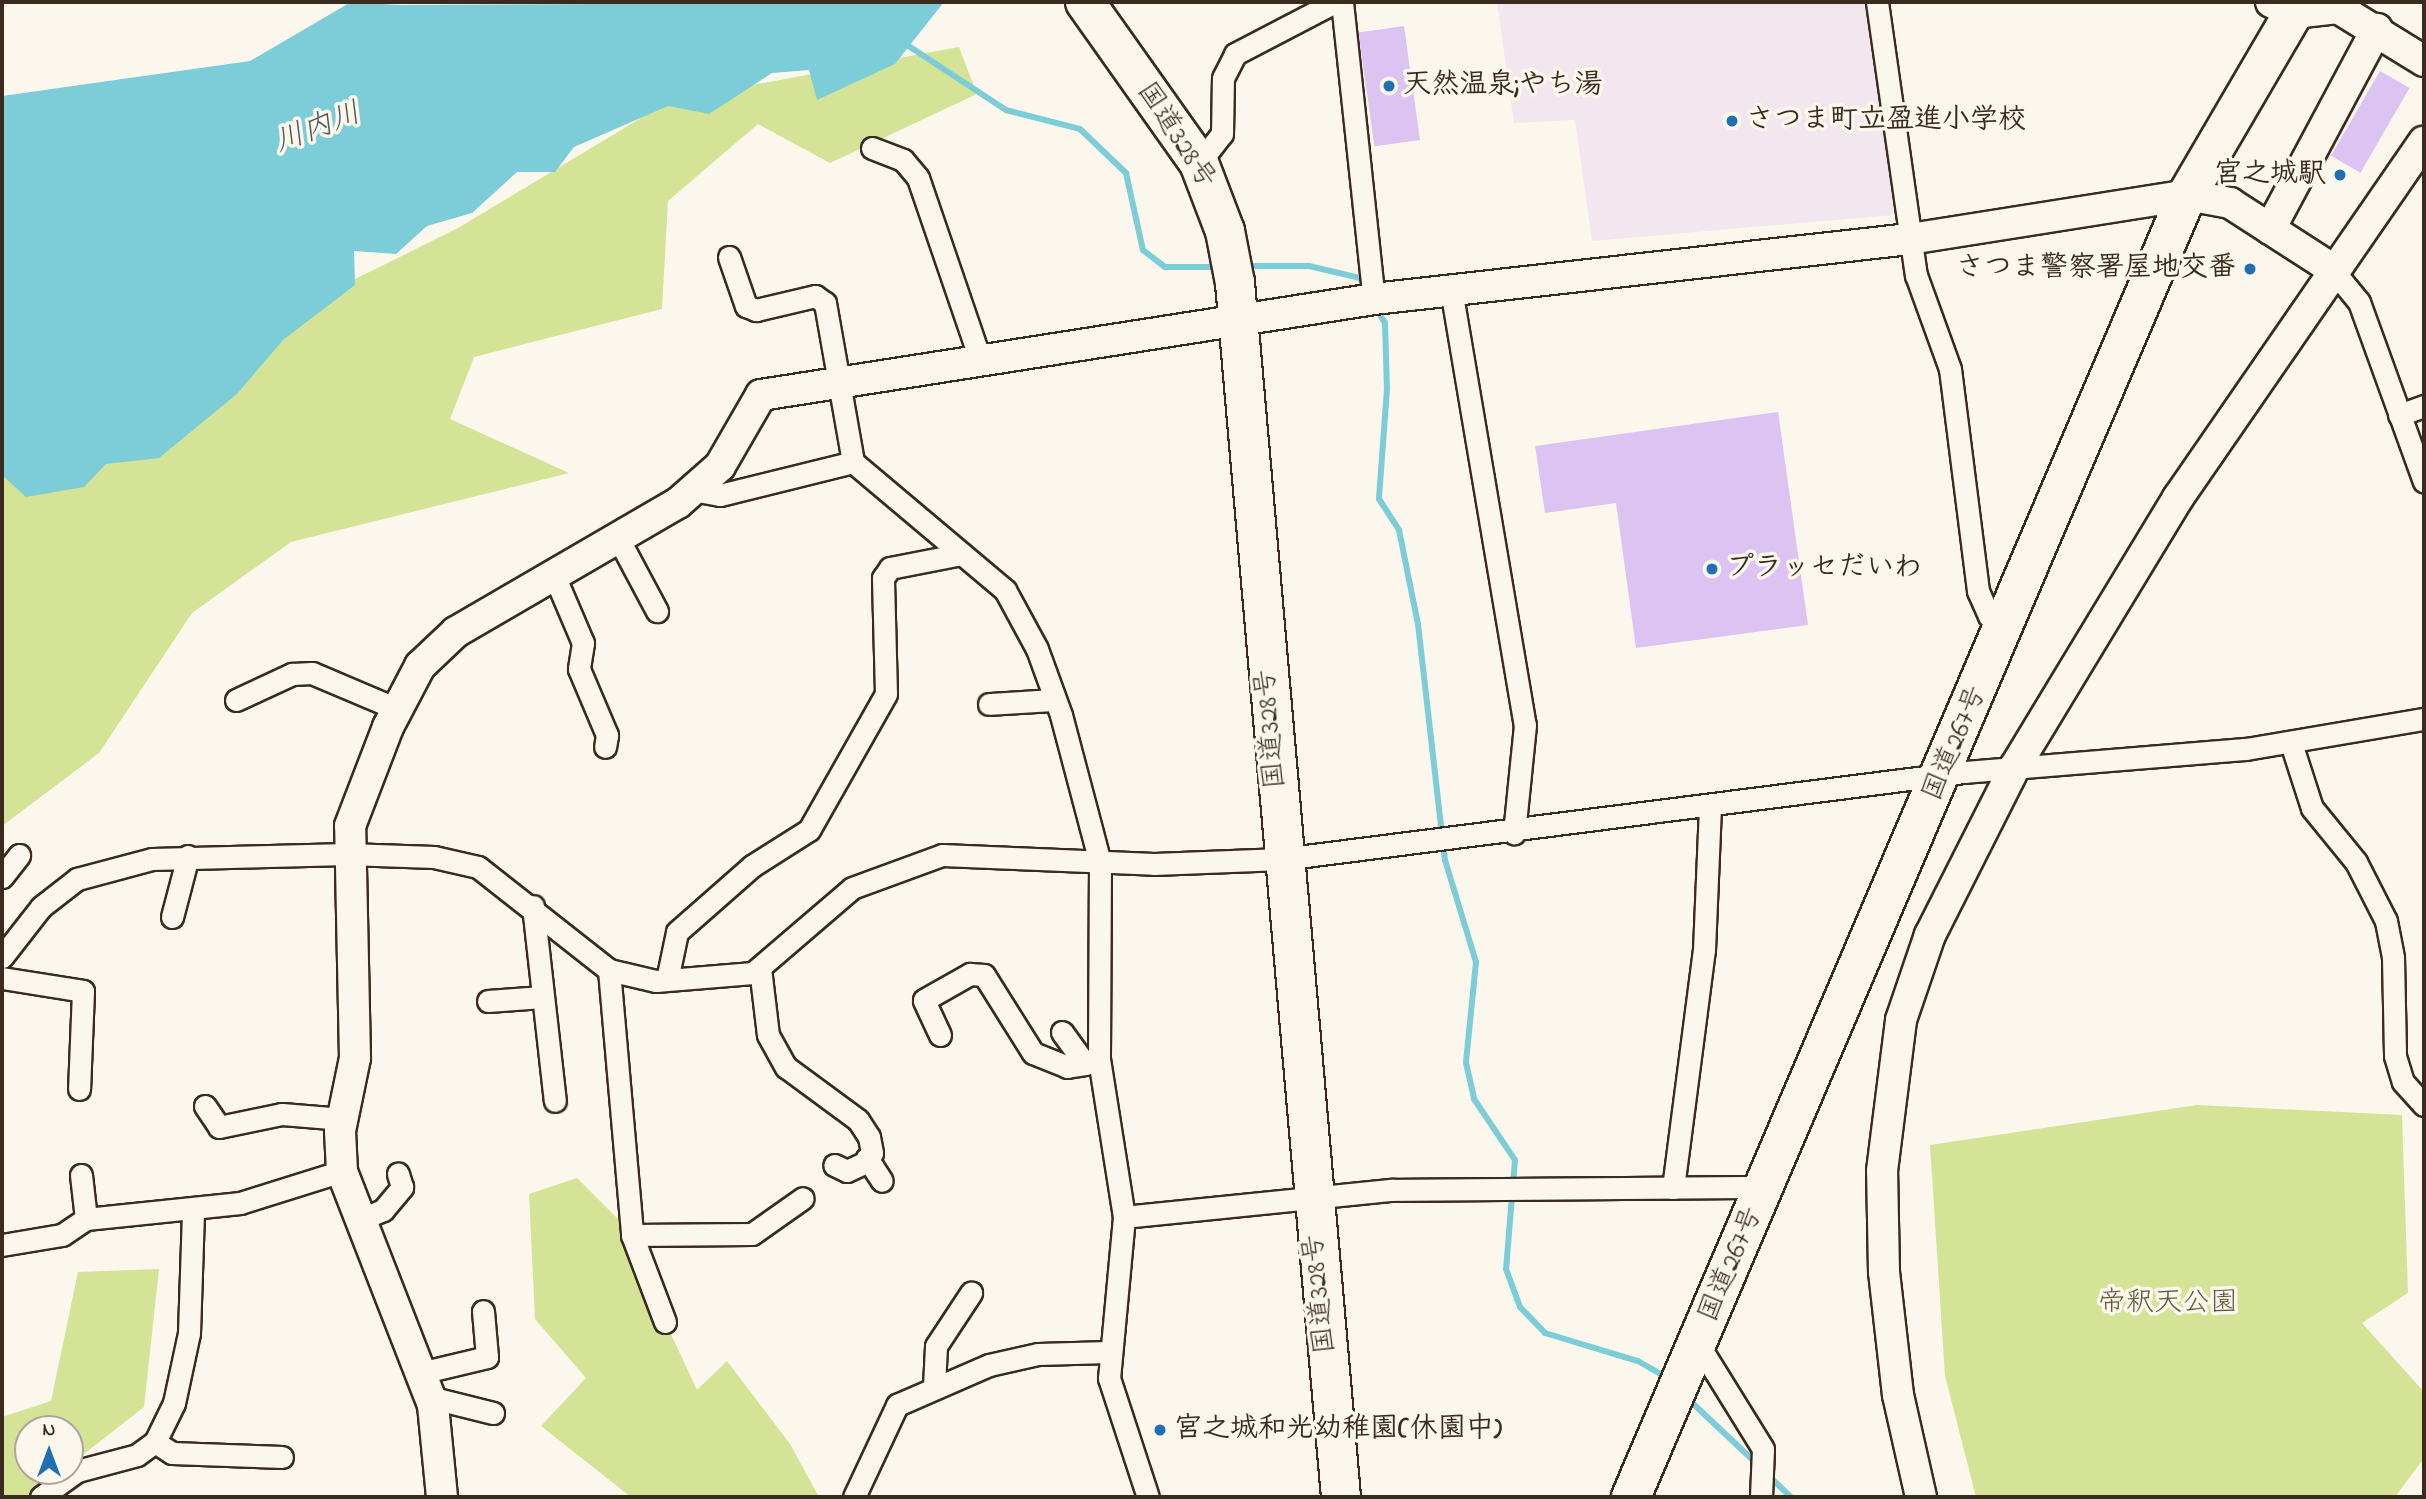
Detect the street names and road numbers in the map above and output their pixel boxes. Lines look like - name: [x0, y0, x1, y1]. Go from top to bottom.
- street label: 国道328号: [1128, 77, 1222, 195]
- street label: 国道328号: [1250, 668, 1294, 790]
- street label: 国道267号: [1917, 681, 1995, 807]
- street label: 国道267号: [1693, 1202, 1771, 1328]
- street label: 国道328号: [1298, 1233, 1344, 1355]

